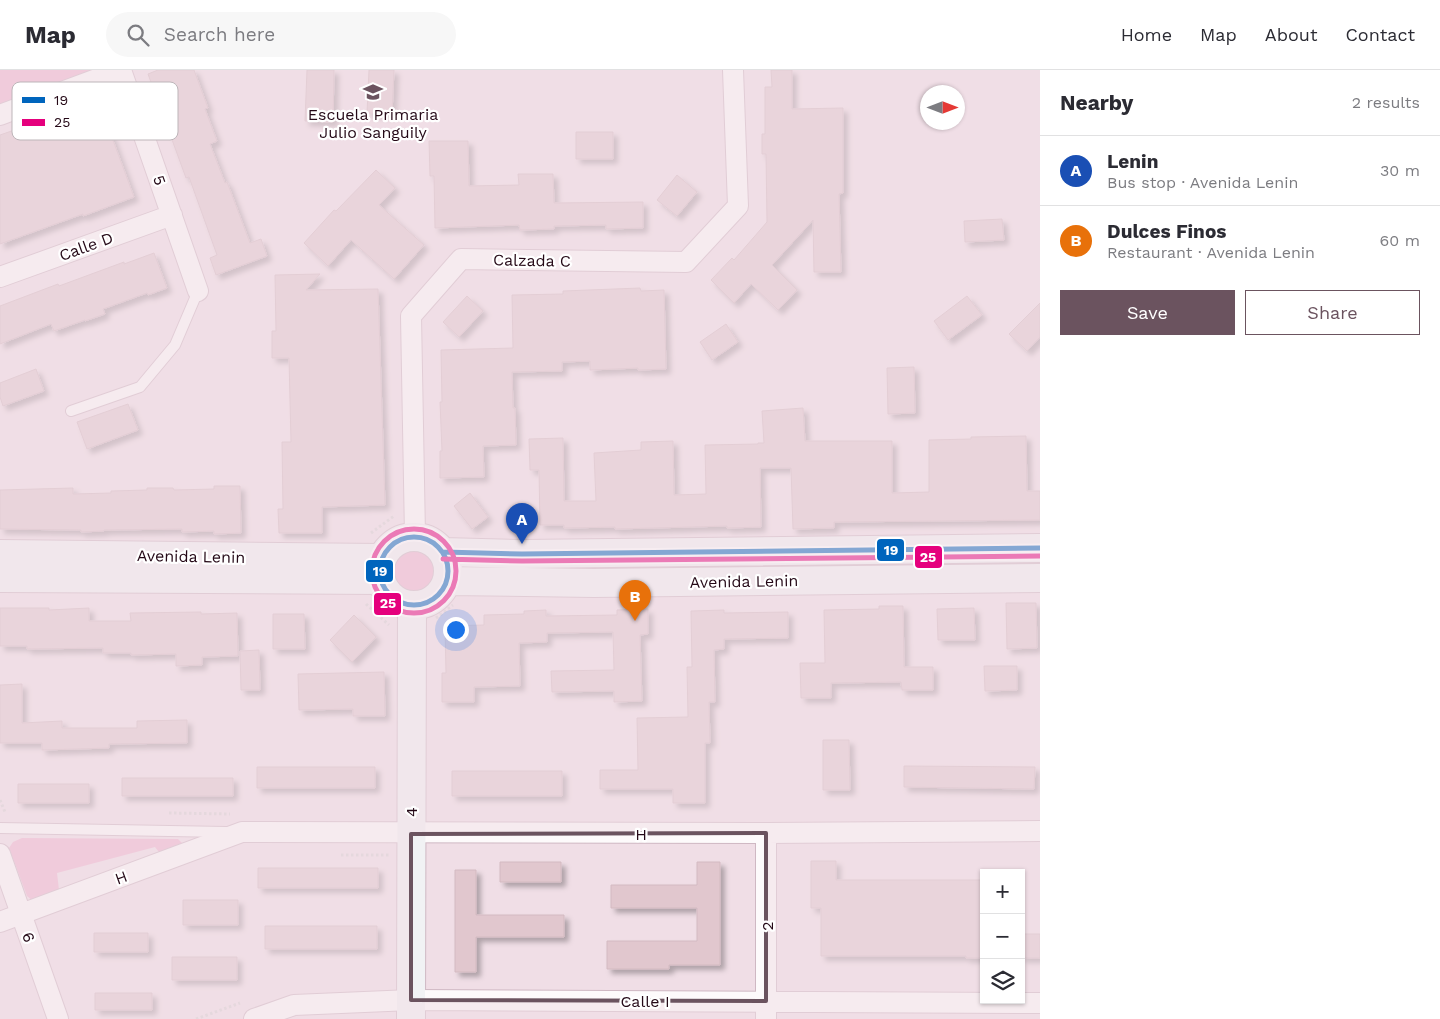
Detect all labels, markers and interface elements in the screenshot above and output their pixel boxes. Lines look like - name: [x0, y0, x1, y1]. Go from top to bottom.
- search box: [106, 12, 456, 57]
- text: Map: [25, 21, 76, 49]
- icon: search: [124, 21, 152, 49]
- text: Search here: [164, 23, 275, 46]
- text: Home: [1121, 24, 1172, 45]
- text: Map: [1200, 24, 1237, 45]
- text: About: [1265, 24, 1317, 45]
- text: Contact: [1345, 24, 1415, 45]
- school or university icon: Escuela Primaria Julio Sanguily: [362, 81, 384, 103]
- legend: [12, 82, 178, 140]
- north arrow: [920, 85, 965, 130]
- text: Nearby: [1060, 90, 1133, 115]
- text: 19: [54, 92, 68, 108]
- text: 2 results: [1352, 93, 1420, 112]
- place label: Escuela Primaria Julio Sanguily: [308, 105, 438, 142]
- text: 25: [54, 114, 70, 130]
- text: Lenin: [1107, 150, 1158, 173]
- text: A: [1071, 161, 1081, 180]
- text: 30 m: [1380, 161, 1420, 180]
- street label: 5: [149, 173, 170, 188]
- text: Bus stop · Avenida Lenin: [1107, 173, 1298, 192]
- text: Dulces Finos: [1107, 220, 1226, 243]
- street label: Calle D: [57, 228, 116, 265]
- text: B: [1071, 231, 1081, 250]
- text: 60 m: [1380, 231, 1420, 250]
- text: Restaurant · Avenida Lenin: [1107, 243, 1315, 262]
- street label: Calzada C: [493, 250, 571, 271]
- button: Save: [1060, 290, 1235, 335]
- button: Share: [1245, 290, 1420, 335]
- pin: A: [506, 503, 538, 544]
- line badge: 19: [876, 538, 905, 562]
- text: 19: [884, 542, 898, 558]
- line badge: 25: [914, 545, 943, 569]
- street label: Avenida Lenin: [137, 546, 245, 567]
- text: 25: [920, 549, 936, 565]
- line badge: 19: [365, 559, 394, 583]
- text: 19: [373, 563, 387, 579]
- street label: Avenida Lenin: [690, 571, 798, 592]
- pin: B: [619, 580, 651, 621]
- line badge: 25: [373, 592, 402, 616]
- text: 25: [380, 595, 396, 611]
- your location: [443, 617, 469, 643]
- street label: 4: [402, 807, 421, 817]
- street label: H: [635, 825, 647, 844]
- street label: H: [112, 867, 130, 888]
- map controls: [980, 869, 1025, 1004]
- button: +: [980, 869, 1025, 914]
- button: −: [980, 914, 1025, 959]
- street label: 2: [758, 921, 777, 931]
- street label: 6: [18, 929, 39, 945]
- button: layers: [980, 959, 1025, 1004]
- street label: Calle I: [620, 992, 670, 1011]

